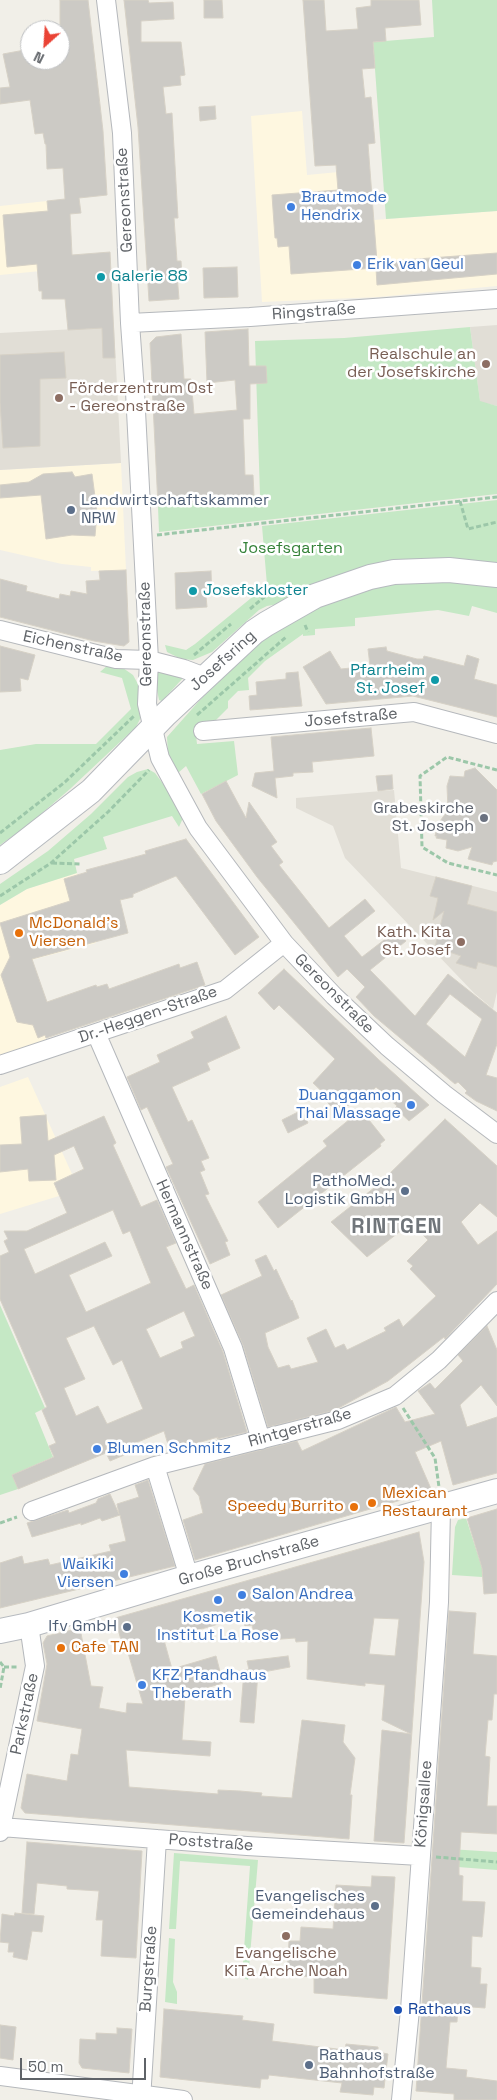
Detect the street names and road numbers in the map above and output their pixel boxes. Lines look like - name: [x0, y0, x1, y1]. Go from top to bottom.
- street label: Gereonstraße: [113, 147, 137, 253]
- street label: Ringstraße: [271, 299, 357, 325]
- street label: Gereonstraße: [135, 581, 157, 687]
- street label: Josefsring: [186, 626, 260, 696]
- street label: Eichenstraße: [21, 627, 125, 667]
- street label: Josefstraße: [304, 704, 398, 732]
- street label: Gereonstraße: [290, 950, 378, 1038]
- street label: Dr.-Heggen-Straße: [76, 982, 220, 1048]
- street label: Hermannstraße: [151, 1177, 217, 1293]
- street label: Rintgerstraße: [246, 1404, 354, 1452]
- street label: Große Bruchstraße: [176, 1532, 322, 1590]
- street label: Parkstraße: [7, 1671, 43, 1757]
- street label: Königsallee: [411, 1760, 437, 1848]
- street label: Poststraße: [168, 1830, 254, 1856]
- street label: Burgstraße: [136, 1925, 162, 2013]

